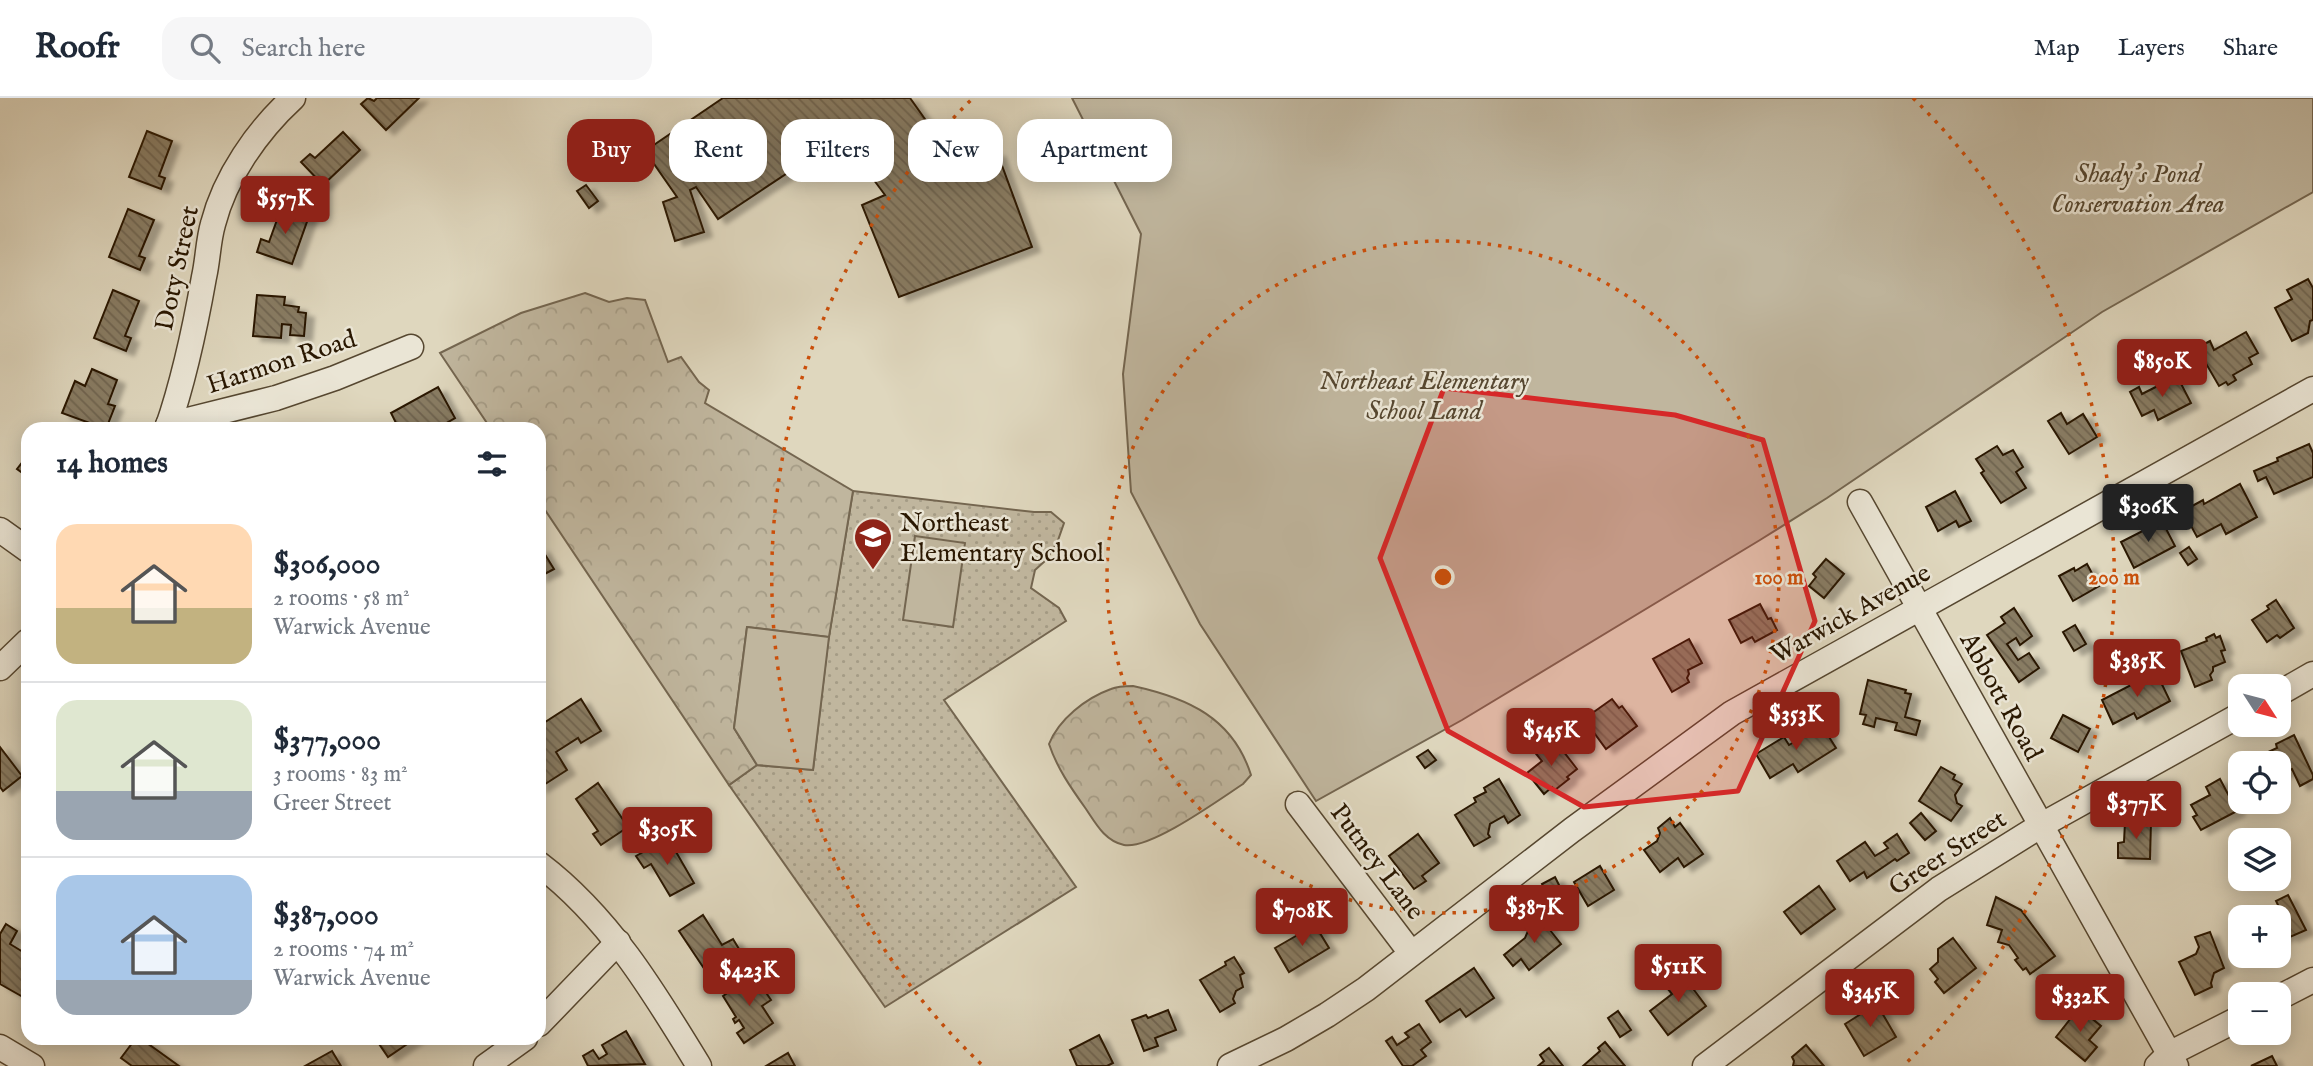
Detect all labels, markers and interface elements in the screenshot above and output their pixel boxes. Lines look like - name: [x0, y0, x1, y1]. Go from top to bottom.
- search box: [162, 17, 652, 80]
- text: Roofr: [35, 27, 120, 69]
- icon: search: [186, 29, 224, 67]
- text: Search here: [242, 32, 365, 65]
- text: Map: [2034, 33, 2080, 64]
- text: Layers: [2118, 33, 2185, 64]
- text: Share: [2223, 33, 2278, 64]
- chip: Buy: [567, 119, 655, 182]
- chip: Rent: [669, 119, 767, 182]
- chip: Filters: [781, 119, 894, 182]
- chip: New: [908, 119, 1003, 182]
- chip: Apartment: [1017, 119, 1172, 182]
- park label: Shady's Pond Conservation Area: [2051, 158, 2225, 221]
- pin: $557K: [236, 176, 334, 236]
- text: $557K: [257, 184, 313, 213]
- street label: Doty Street: [148, 203, 207, 334]
- street label: Harmon Road: [203, 323, 361, 402]
- pin: $850K: [2113, 340, 2211, 399]
- text: $850K: [2133, 347, 2191, 376]
- park label: Northeast Elementary School Land: [1319, 365, 1529, 428]
- text: 14 homes: [56, 445, 168, 483]
- icon: filters: [473, 445, 511, 483]
- pin: $306K: [2099, 484, 2197, 544]
- text: $306K: [2119, 492, 2177, 521]
- place label: Northeast Elementary School: [900, 507, 1105, 570]
- school or university icon: Northeast Elementary School: [852, 516, 894, 571]
- text: $306,000: [273, 546, 380, 584]
- icon: home: [112, 552, 196, 636]
- street label: Warwick Avenue: [1765, 557, 1937, 672]
- centre of rings: [1431, 565, 1455, 589]
- text: 100 m: [1754, 565, 1804, 592]
- text: 200 m: [2088, 565, 2140, 592]
- text: 2 rooms · 58 m²: [273, 584, 410, 613]
- text: Warwick Avenue: [273, 613, 431, 642]
- street label: Abbott Road: [1951, 626, 2050, 767]
- pin: $385K: [2088, 640, 2186, 699]
- text: $385K: [2109, 647, 2165, 676]
- north arrow: [2228, 674, 2291, 737]
- map controls: [2228, 674, 2291, 1045]
- pin: $353K: [1747, 692, 1845, 752]
- text: $353K: [1769, 700, 1823, 729]
- pin: $545K: [1502, 708, 1600, 768]
- text: $545K: [1522, 716, 1580, 745]
- text: $377,000: [273, 722, 381, 760]
- icon: home: [112, 728, 196, 812]
- button: locate: [2228, 751, 2291, 814]
- text: 3 rooms · 83 m²: [273, 760, 408, 789]
- pin: $377K: [2087, 782, 2185, 841]
- text: Greer Street: [273, 789, 391, 818]
- text: $377K: [2106, 789, 2166, 818]
- street label: Putney Lane: [1322, 797, 1431, 927]
- street label: Greer Street: [1883, 803, 2013, 904]
- pin: $305K: [618, 808, 716, 867]
- text: $305K: [638, 815, 696, 844]
- button: layers: [2228, 828, 2291, 891]
- pin: $387K: [1485, 886, 1583, 945]
- pin: $708K: [1253, 888, 1351, 948]
- text: $387K: [1505, 893, 1563, 922]
- text: $708K: [1272, 896, 1332, 925]
- text: $387,000: [273, 897, 379, 935]
- icon: home: [112, 903, 196, 987]
- button: +: [2228, 905, 2291, 968]
- text: 2 rooms · 74 m²: [273, 935, 414, 964]
- pin: $511K: [1629, 944, 1727, 1004]
- pin: $423K: [700, 948, 798, 1008]
- text: $511K: [1651, 952, 1705, 981]
- text: $423K: [719, 956, 779, 985]
- text: Warwick Avenue: [273, 964, 431, 993]
- pin: $345K: [1821, 970, 1919, 1029]
- pin: $332K: [2031, 974, 2129, 1034]
- text: $345K: [1841, 977, 1899, 1006]
- text: $332K: [2051, 982, 2109, 1011]
- button: −: [2228, 982, 2291, 1045]

